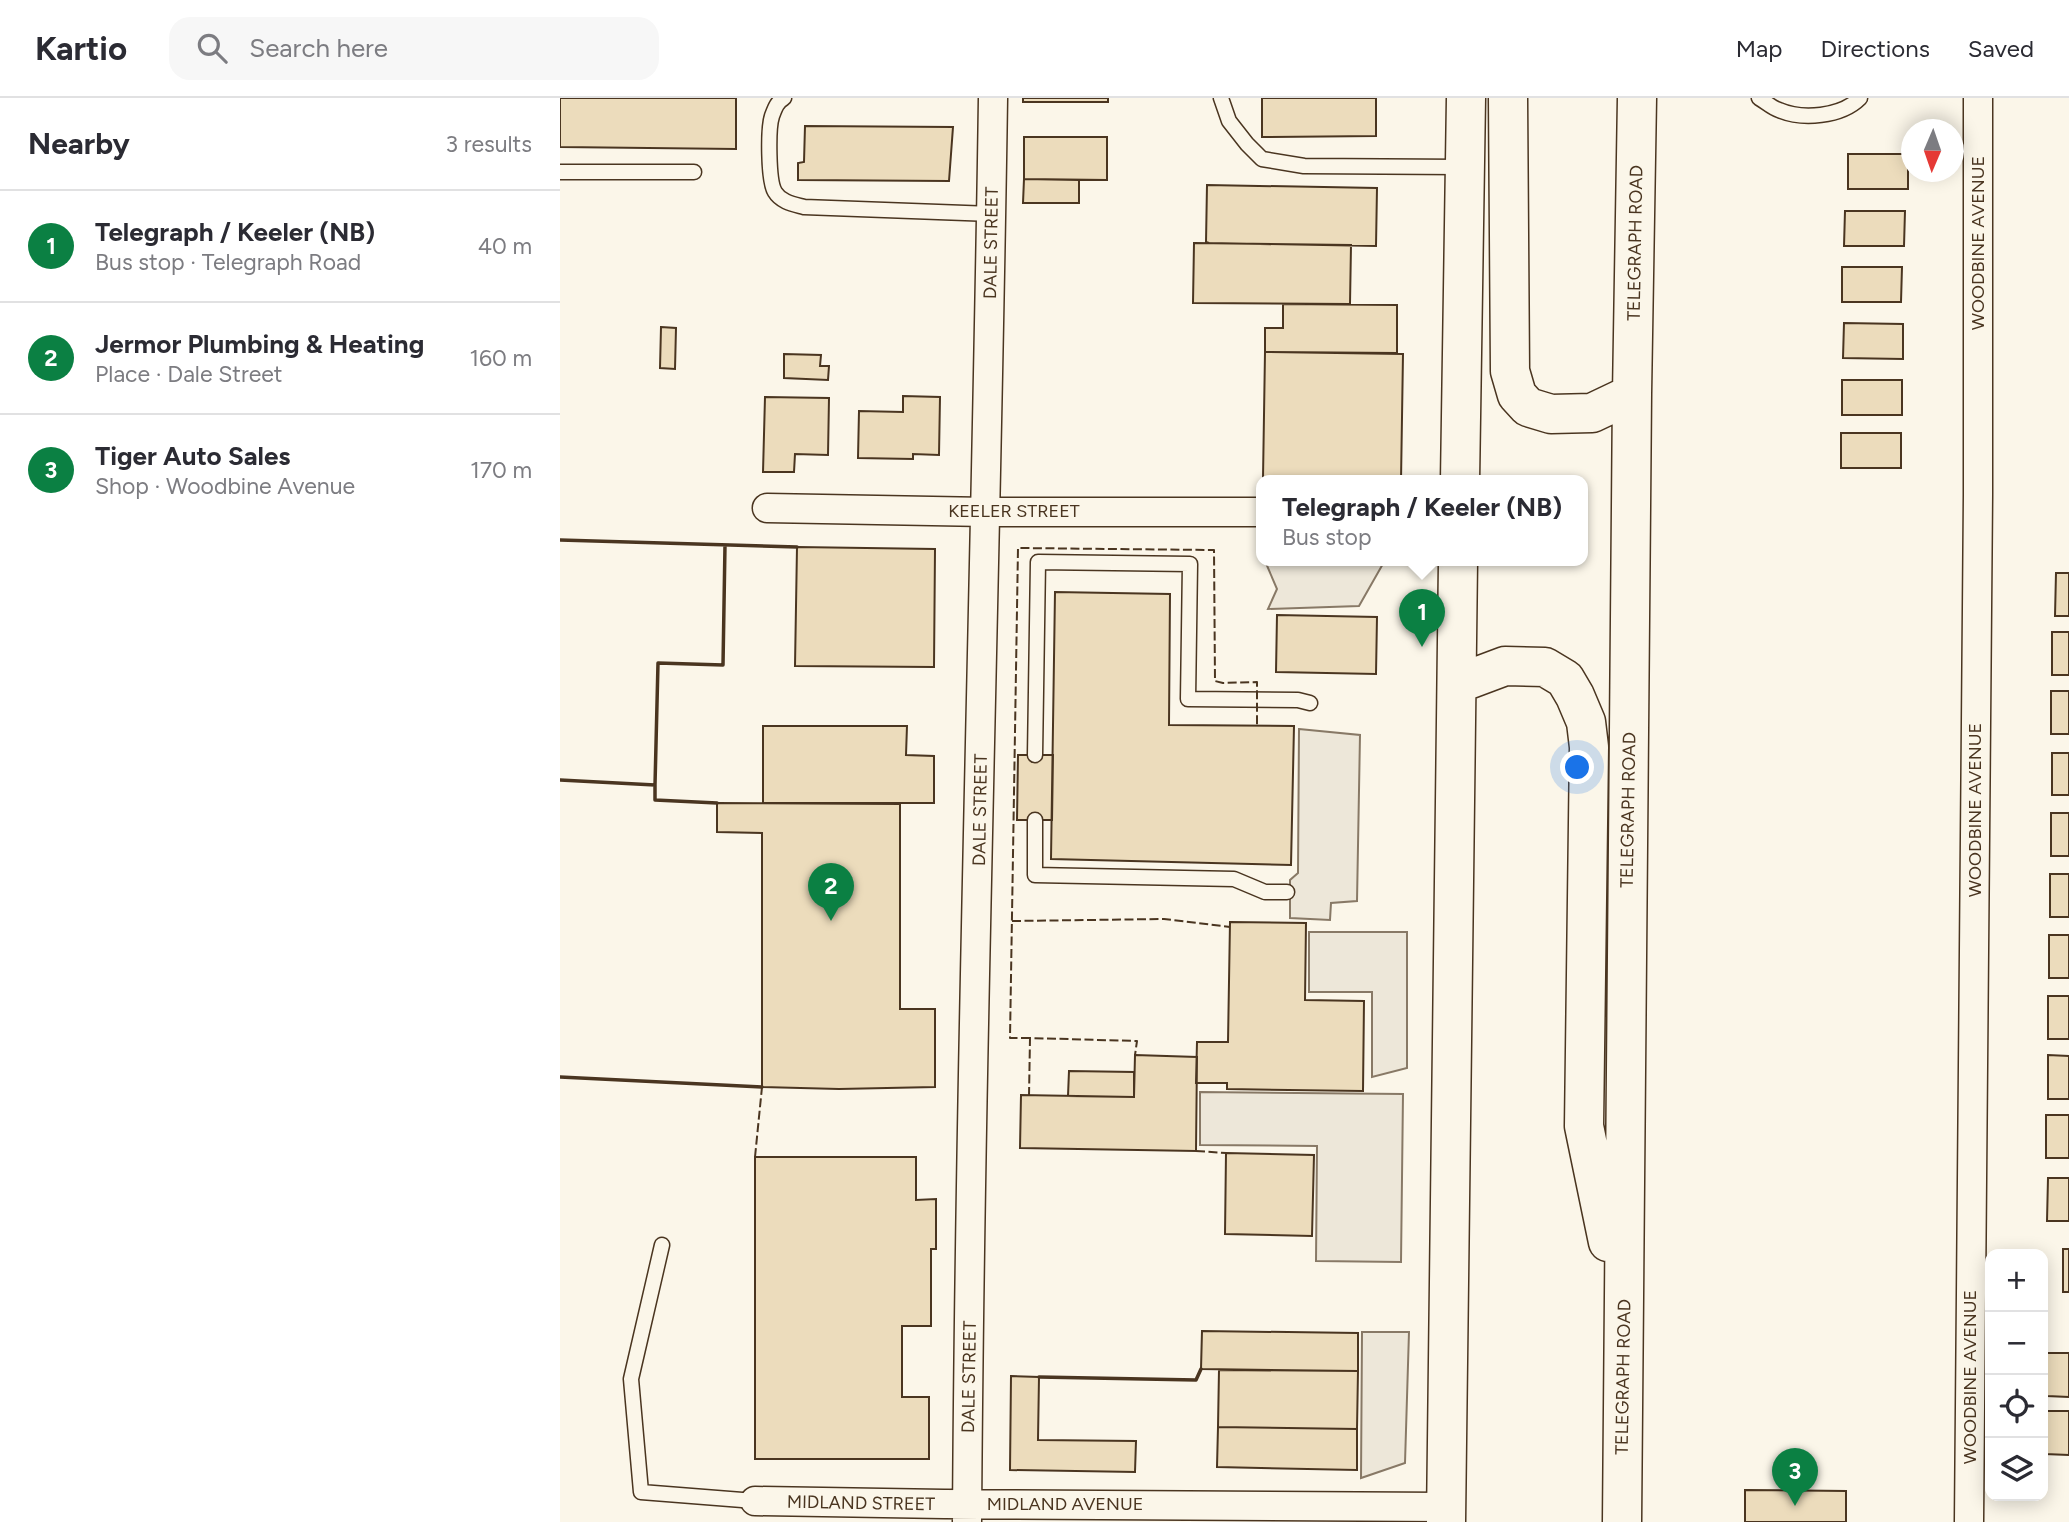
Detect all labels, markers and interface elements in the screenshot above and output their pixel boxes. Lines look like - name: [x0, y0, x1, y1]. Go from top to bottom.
- search box: [169, 17, 659, 80]
- text: Kartio: [35, 29, 127, 68]
- icon: search: [193, 29, 231, 67]
- text: Search here: [249, 32, 388, 64]
- text: Map: [1736, 34, 1782, 63]
- text: Directions: [1820, 34, 1930, 63]
- text: Saved: [1968, 34, 2034, 63]
- north arrow: [1901, 119, 1964, 182]
- text: Nearby: [28, 125, 130, 162]
- text: 3 results: [445, 130, 532, 158]
- street label: WOODBINE AVENUE: [1967, 156, 1989, 330]
- street label: TELEGRAPH ROAD: [1623, 165, 1647, 321]
- street label: DALE STREET: [979, 186, 1003, 299]
- text: Telegraph / Keeler (NB): [95, 216, 375, 248]
- text: 1: [46, 232, 56, 260]
- text: 40 m: [478, 232, 532, 260]
- text: Bus stop · Telegraph Road: [95, 248, 361, 276]
- text: Jermor Plumbing & Heating: [95, 328, 424, 360]
- text: 2: [44, 344, 58, 372]
- text: 160 m: [469, 344, 532, 372]
- text: Place · Dale Street: [95, 360, 283, 388]
- text: Tiger Auto Sales: [95, 440, 290, 472]
- text: 3: [45, 456, 57, 484]
- text: 170 m: [470, 456, 532, 484]
- text: Shop · Woodbine Avenue: [95, 472, 355, 500]
- popup: [1256, 475, 1588, 566]
- text: Telegraph / Keeler (NB): [1282, 491, 1562, 523]
- street label: KEELER STREET: [948, 500, 1080, 522]
- text: Bus stop: [1282, 523, 1372, 551]
- pin: 1: [1399, 589, 1445, 647]
- street label: WOODBINE AVENUE: [1964, 723, 1986, 897]
- street label: TELEGRAPH ROAD: [1616, 732, 1640, 888]
- your location: [1560, 750, 1594, 784]
- street label: DALE STREET: [968, 753, 992, 866]
- pin: 2: [808, 863, 854, 921]
- map controls: [1985, 1249, 2048, 1501]
- button: +: [1985, 1249, 2048, 1312]
- street label: WOODBINE AVENUE: [1959, 1290, 1981, 1464]
- street label: TELEGRAPH ROAD: [1611, 1299, 1635, 1455]
- button: −: [1985, 1312, 2048, 1375]
- street label: DALE STREET: [957, 1320, 981, 1433]
- button: locate: [1985, 1375, 2048, 1438]
- button: layers: [1985, 1438, 2048, 1501]
- pin: 3: [1772, 1448, 1818, 1506]
- street label: MIDLAND STREET: [787, 1491, 935, 1515]
- street label: MIDLAND AVENUE: [987, 1493, 1143, 1515]

